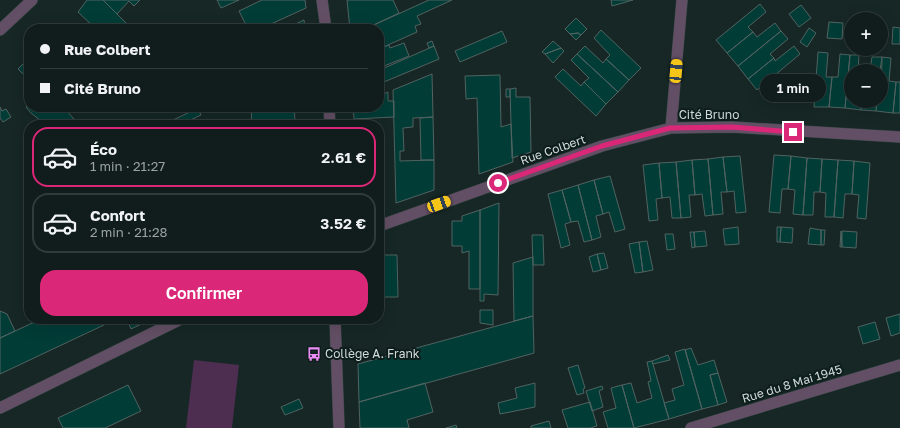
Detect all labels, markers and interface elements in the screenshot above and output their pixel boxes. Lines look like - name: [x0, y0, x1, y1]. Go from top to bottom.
- map controls: [844, 12, 888, 108]
- button: +: [844, 12, 888, 56]
- text: Rue Colbert: [64, 40, 151, 58]
- car: [669, 59, 683, 83]
- button: −: [844, 64, 888, 108]
- callout: 1 min: [760, 74, 826, 102]
- text: Cité Bruno: [64, 79, 141, 97]
- text: 1 min: [777, 80, 809, 96]
- street label: Cité Bruno: [679, 107, 739, 122]
- route end: [784, 123, 802, 141]
- street label: Rue Colbert: [518, 131, 588, 168]
- icon: car: [42, 139, 78, 175]
- text: Éco: [90, 140, 117, 158]
- text: 2.61 €: [321, 148, 366, 166]
- text: 1 min · 21:27: [90, 158, 165, 174]
- route start: [489, 174, 507, 192]
- car: [426, 194, 452, 214]
- icon: car: [42, 205, 78, 241]
- text: Confort: [90, 206, 145, 224]
- text: 3.52 €: [320, 214, 366, 232]
- text: 2 min · 21:28: [90, 224, 167, 240]
- button: Confirmer: [40, 270, 368, 316]
- bus stop icon: Collège A. Frank: [306, 346, 322, 362]
- place label: Collège A. Frank: [325, 346, 420, 361]
- street label: Rue du 8 Mai 1945: [740, 361, 844, 406]

